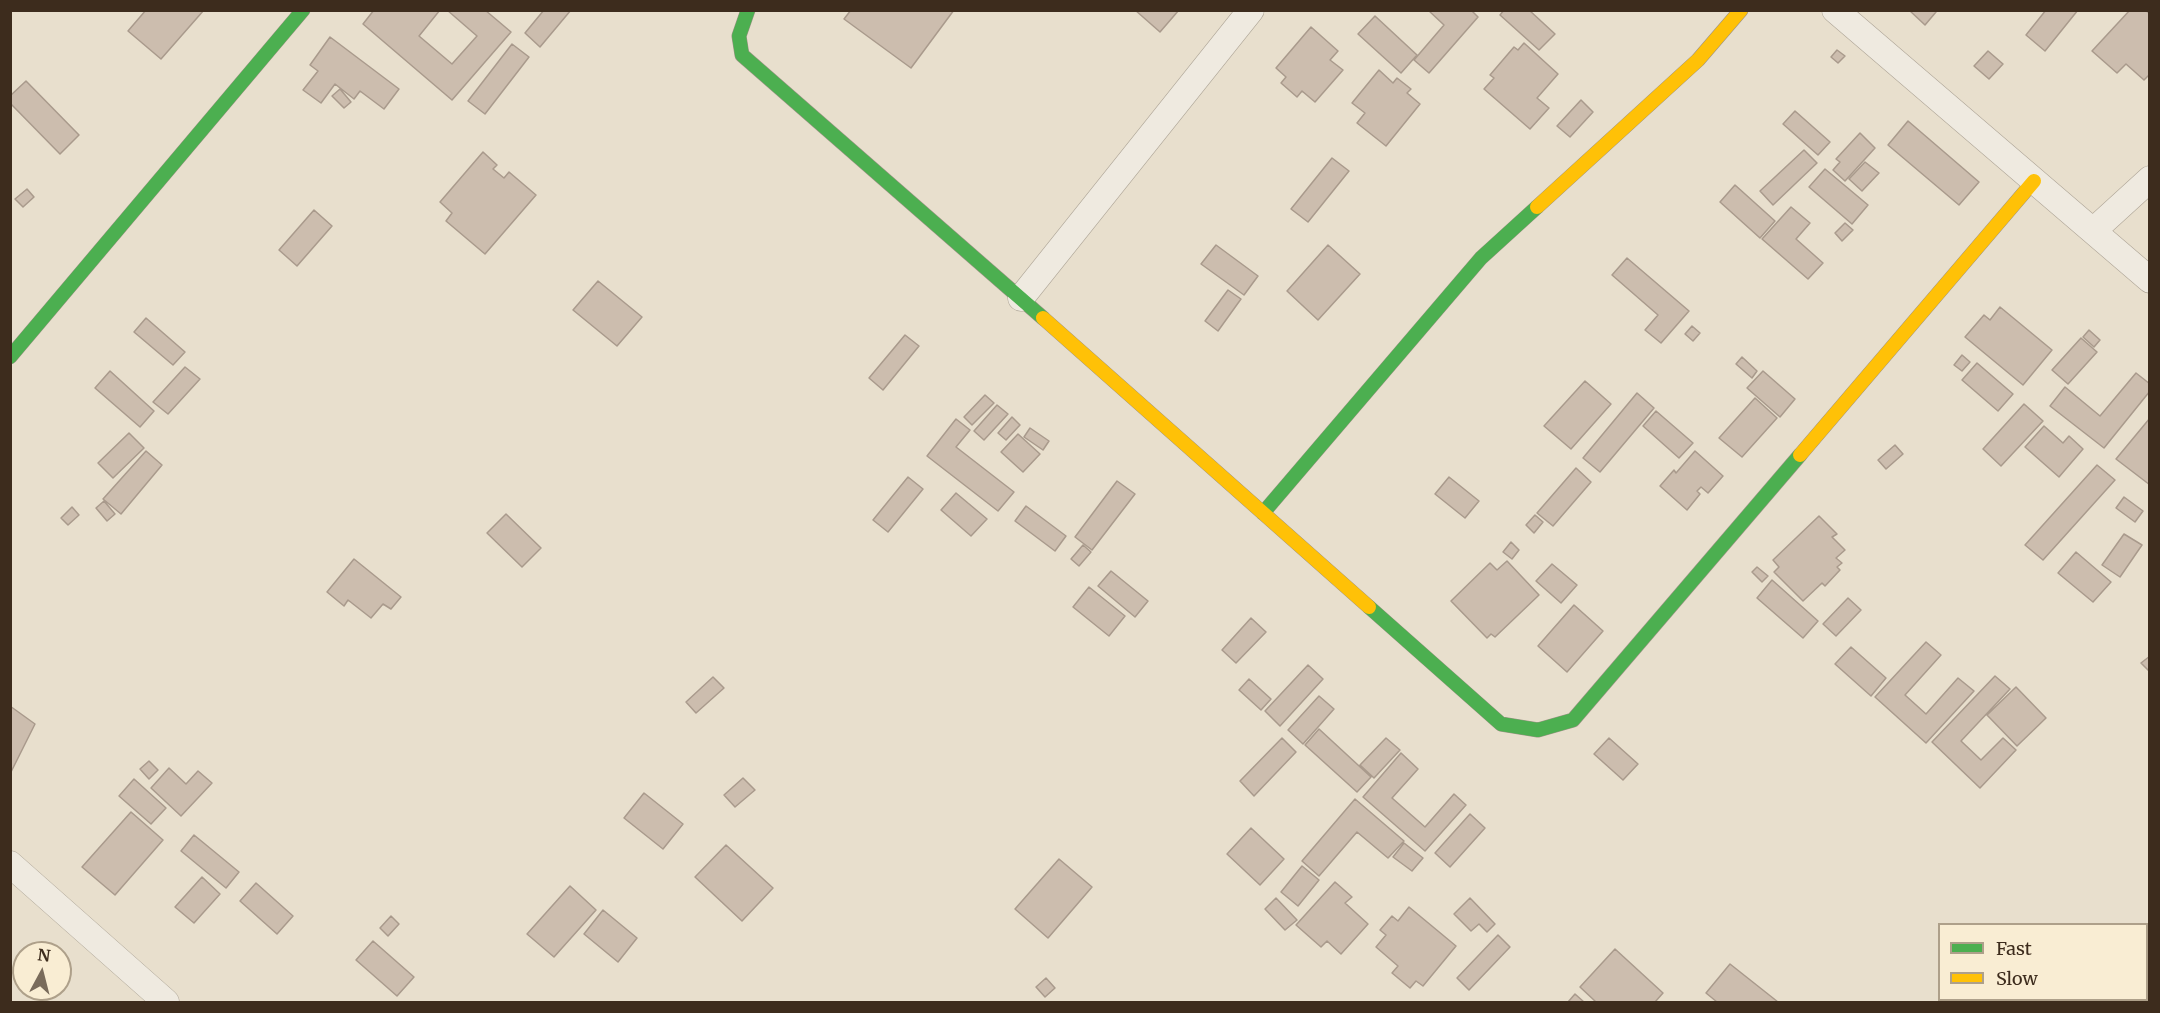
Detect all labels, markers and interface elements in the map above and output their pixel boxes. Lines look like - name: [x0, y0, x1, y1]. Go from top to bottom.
- legend: [1938, 923, 2148, 1001]
- text: Fast: [1996, 937, 2032, 960]
- north arrow: [12, 941, 72, 1001]
- text: N: [36, 944, 51, 966]
- text: Slow: [1996, 967, 2038, 990]

